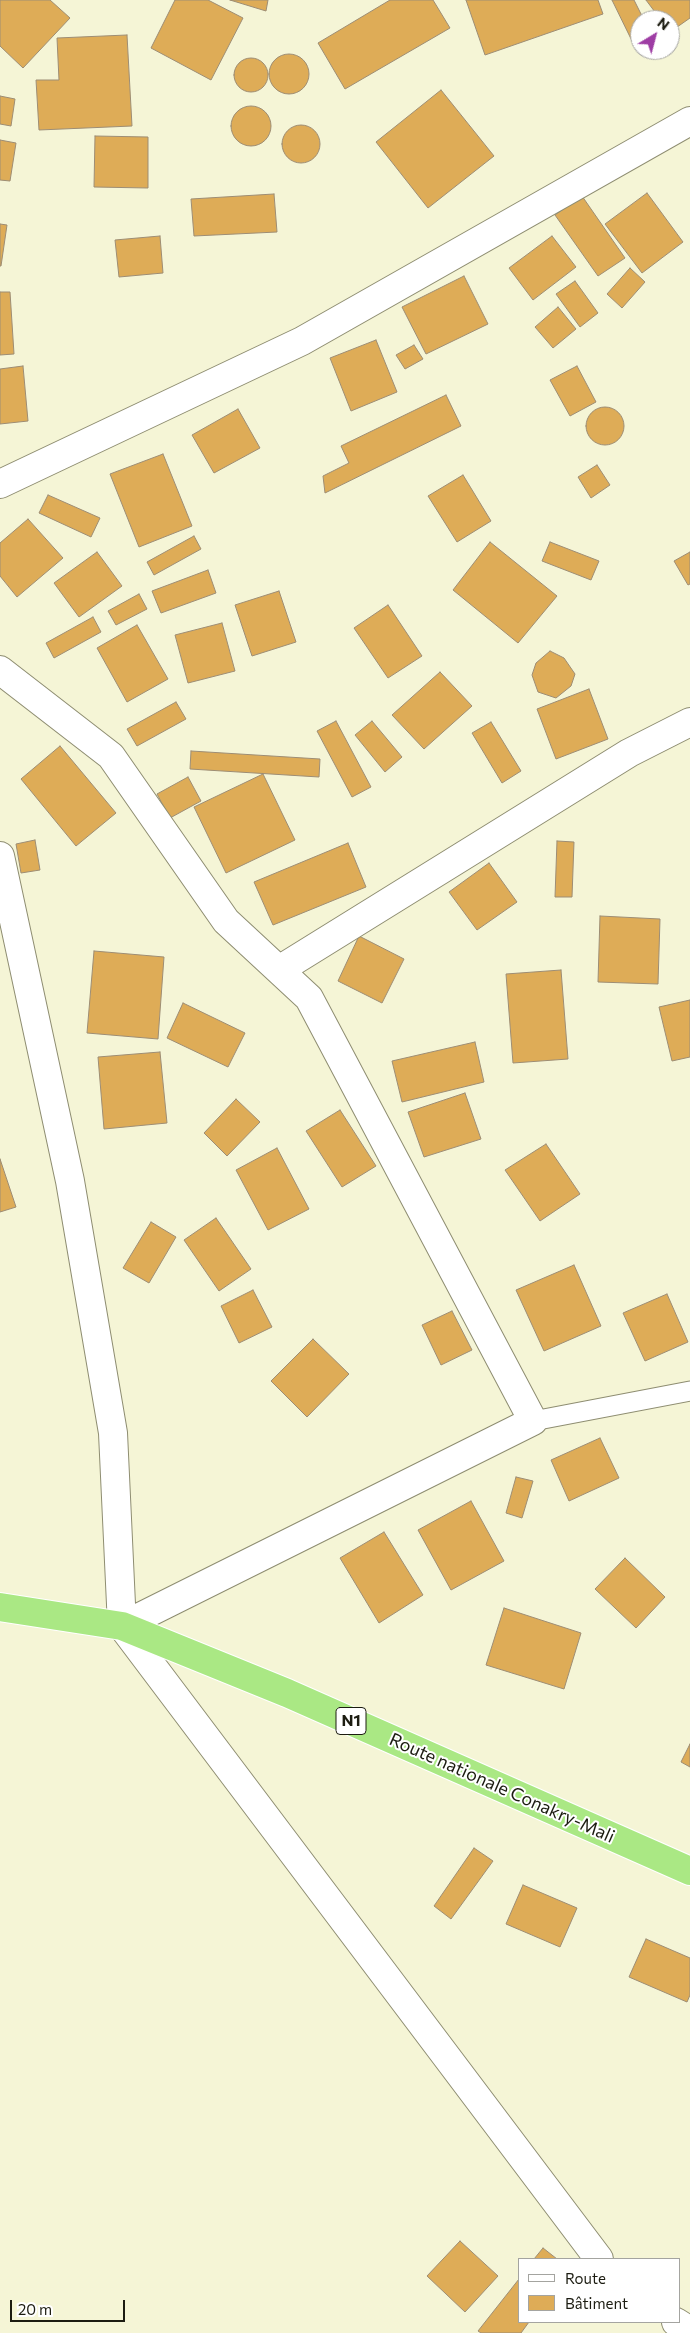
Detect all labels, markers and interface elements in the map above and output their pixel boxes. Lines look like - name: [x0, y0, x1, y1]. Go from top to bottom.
- north arrow: [630, 10, 680, 60]
- text: N: [654, 13, 673, 33]
- road number: N1: [336, 1708, 366, 1734]
- street label: Route nationale Conakry-Mali: [386, 1728, 618, 1848]
- legend: [518, 2258, 680, 2323]
- text: Route: [565, 2269, 606, 2287]
- scale bar: [12, 2290, 128, 2322]
- text: Bâtiment: [565, 2294, 628, 2312]
- text: 20 m: [18, 2300, 52, 2318]

